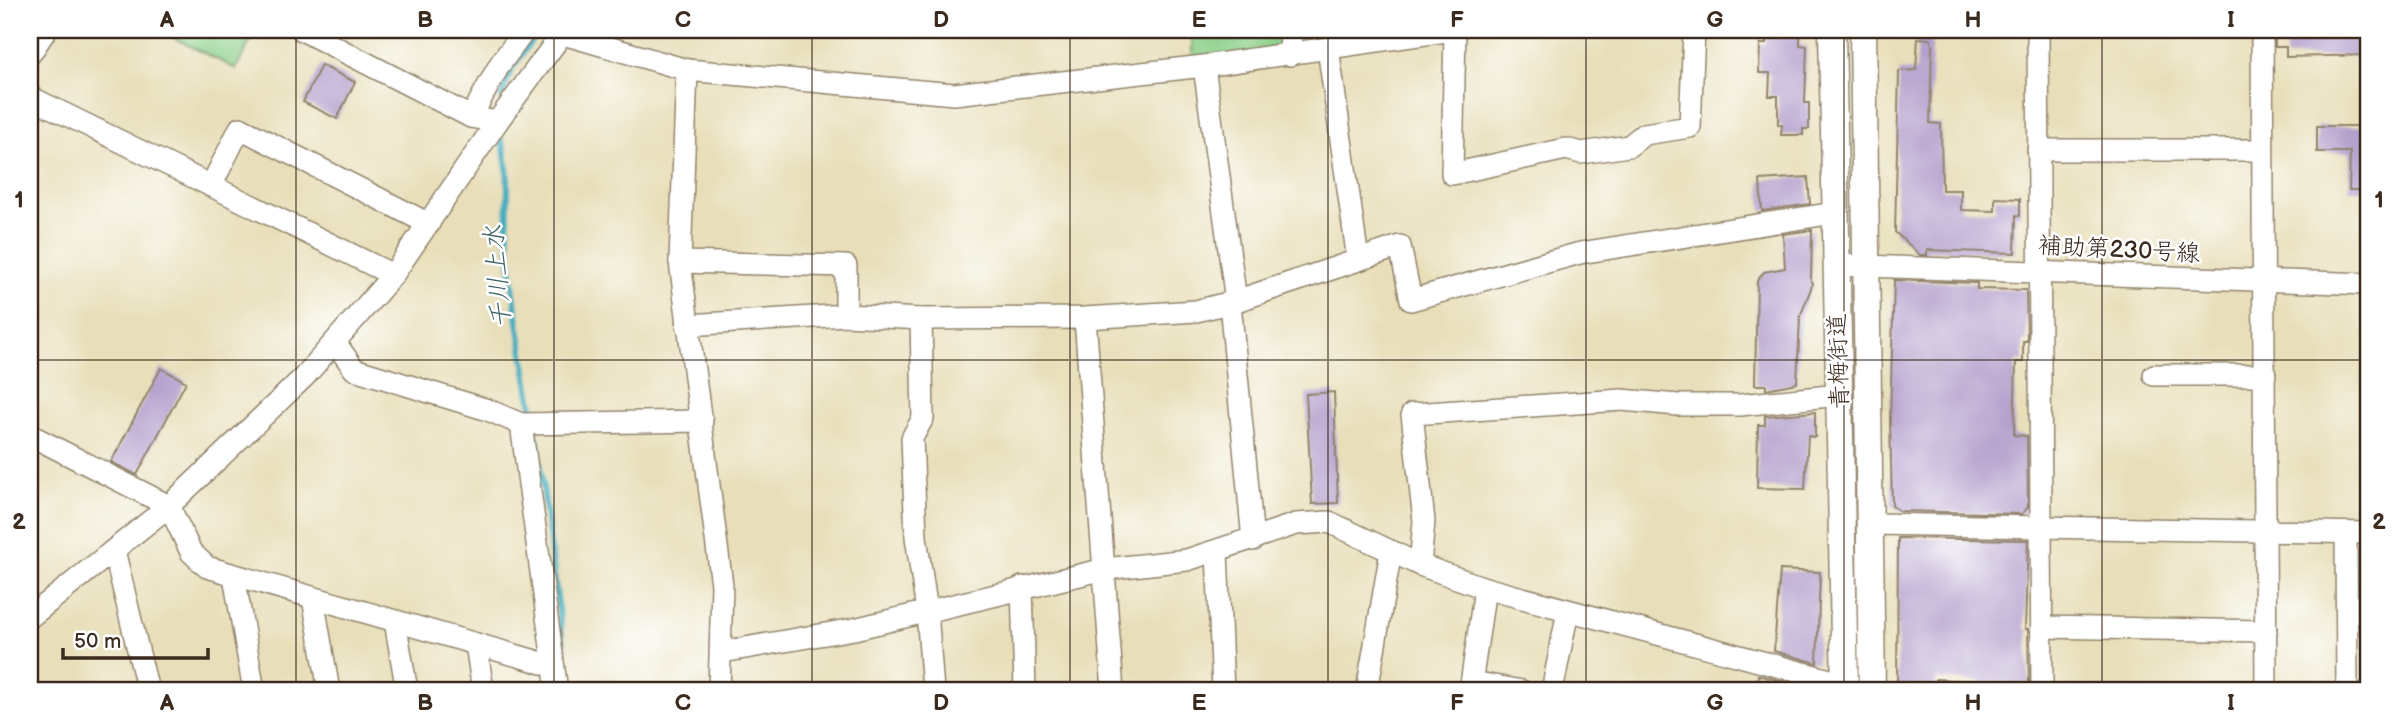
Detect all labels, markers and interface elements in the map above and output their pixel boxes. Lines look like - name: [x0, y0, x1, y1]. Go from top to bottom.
- text: A: [159, 6, 175, 34]
- text: B: [417, 6, 433, 34]
- text: C: [675, 6, 691, 34]
- text: D: [933, 6, 949, 34]
- text: E: [1192, 6, 1207, 34]
- text: F: [1450, 6, 1464, 34]
- text: G: [1707, 6, 1724, 34]
- text: H: [1964, 6, 1982, 34]
- text: I: [2227, 6, 2235, 34]
- text: 1: [14, 186, 24, 214]
- text: 1: [2374, 186, 2384, 214]
- water label: 千川上水: [479, 224, 518, 330]
- street label: 補助第230号線: [2037, 231, 2201, 268]
- street label: 青梅街道: [1822, 313, 1855, 409]
- text: 2: [12, 508, 26, 536]
- text: 2: [2372, 508, 2386, 536]
- scale bar: [63, 616, 208, 660]
- text: 50 m: [74, 629, 121, 654]
- text: A: [159, 689, 175, 717]
- text: B: [417, 689, 433, 717]
- text: C: [675, 689, 691, 717]
- text: D: [933, 689, 949, 717]
- text: E: [1192, 689, 1207, 717]
- text: F: [1450, 689, 1464, 717]
- text: G: [1707, 689, 1724, 717]
- text: H: [1964, 689, 1982, 717]
- text: I: [2227, 689, 2235, 717]

